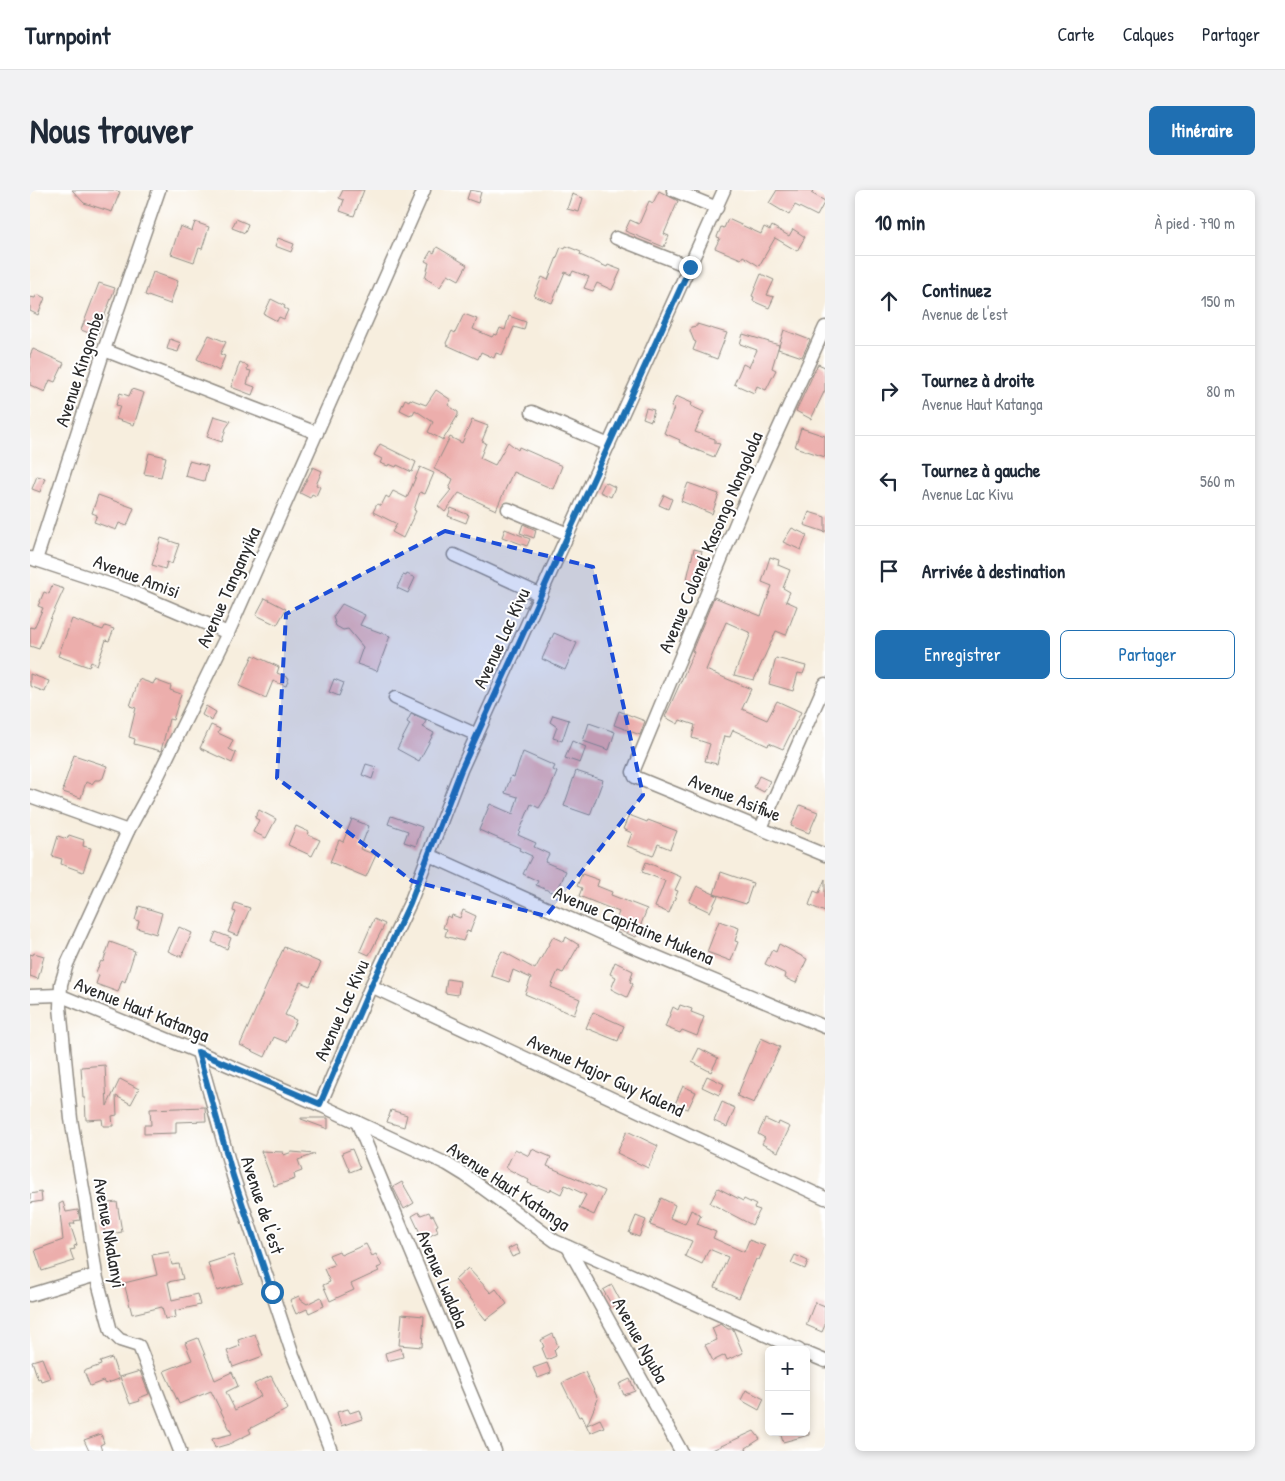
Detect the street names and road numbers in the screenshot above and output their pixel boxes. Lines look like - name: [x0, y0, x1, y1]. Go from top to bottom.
- street label: Avenue Kingombe: [48, 308, 110, 430]
- street label: Avenue Colonel Kasongo Nongolola: [652, 427, 769, 657]
- street label: Avenue Tanganyika: [190, 522, 266, 651]
- street label: Avenue Amisi: [90, 548, 184, 604]
- street label: Avenue Lac Kivu: [466, 583, 536, 693]
- street label: Avenue Asifiwe: [685, 767, 785, 827]
- street label: Avenue Capitaine Mukena: [550, 879, 719, 971]
- street label: Avenue Lac Kivu: [307, 955, 375, 1065]
- street label: Avenue Haut Katanga: [71, 970, 214, 1048]
- street label: Avenue Major Guy Kalend: [523, 1027, 689, 1123]
- street label: Avenue Haut Katanga: [442, 1135, 576, 1237]
- street label: Avenue de l'est: [235, 1153, 291, 1258]
- street label: Avenue Nkalanyi: [88, 1176, 132, 1290]
- street label: Avenue Lwalaba: [411, 1226, 475, 1332]
- street label: Avenue Nguba: [607, 1293, 675, 1388]

